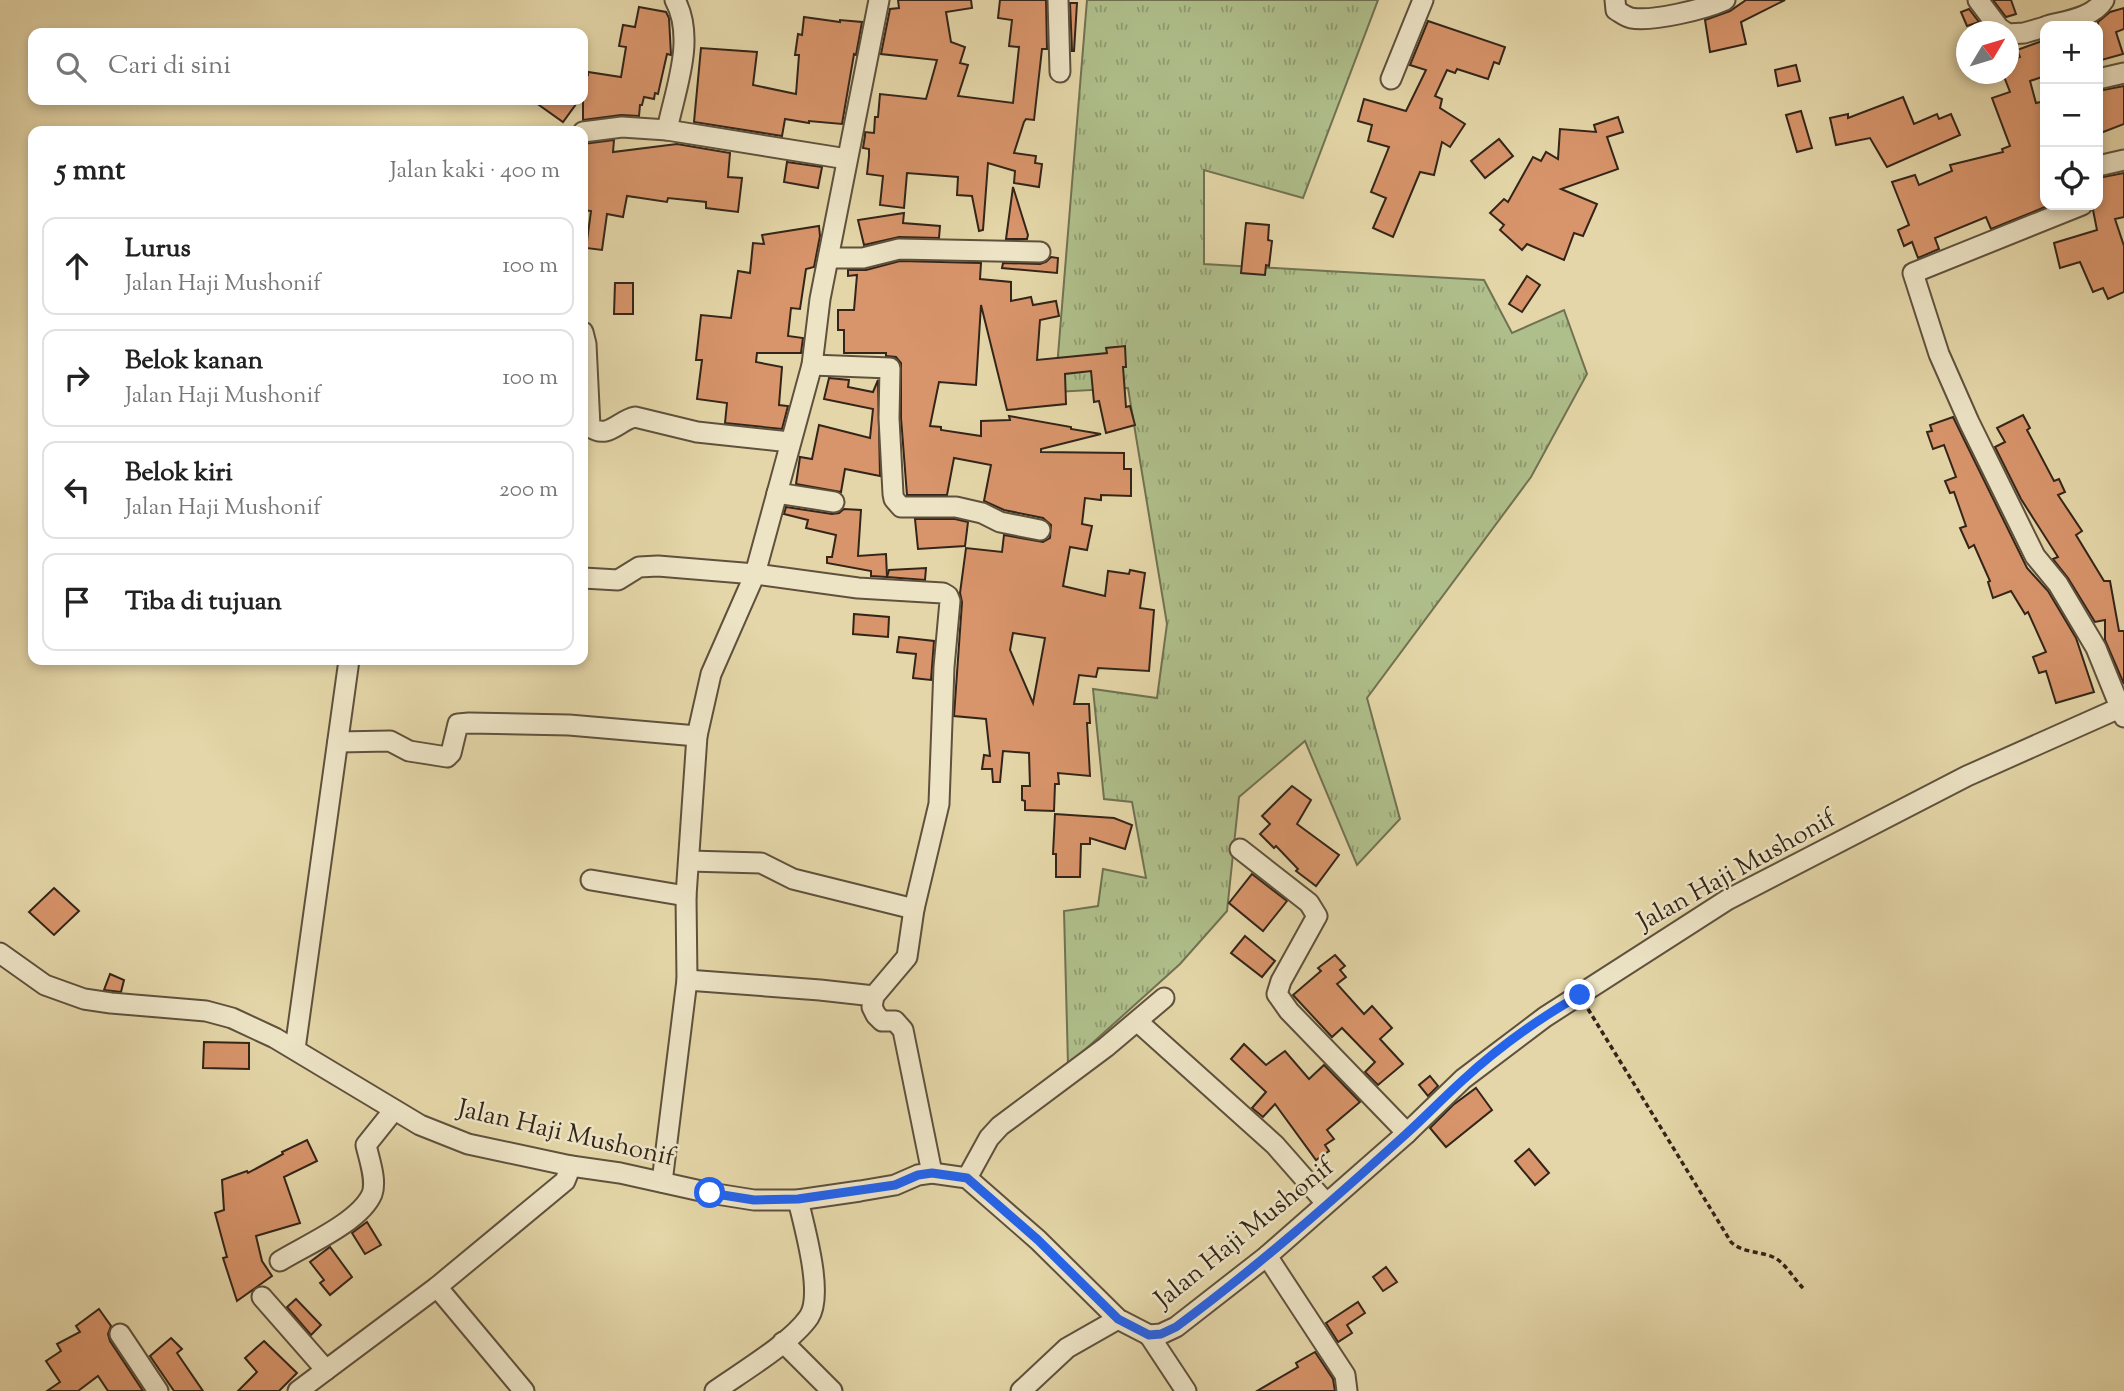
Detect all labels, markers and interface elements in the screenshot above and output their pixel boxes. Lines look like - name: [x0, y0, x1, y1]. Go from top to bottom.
- north arrow: [1956, 21, 2019, 84]
- map controls: [2040, 21, 2103, 210]
- button: +: [2040, 21, 2103, 84]
- search box: [28, 28, 588, 105]
- icon: search: [52, 48, 90, 86]
- text: Cari di sini: [108, 48, 231, 85]
- button: −: [2040, 84, 2103, 147]
- button: locate: [2040, 147, 2103, 210]
- text: 5 mnt: [56, 150, 125, 193]
- text: Jalan kaki · 400 m: [390, 155, 560, 188]
- text: Lurus: [125, 231, 191, 268]
- icon: ahead: [58, 247, 96, 285]
- text: 100 m: [502, 250, 558, 283]
- text: Jalan Haji Mushonif: [125, 268, 321, 301]
- text: Belok kanan: [125, 343, 263, 380]
- icon: right: [58, 359, 96, 397]
- text: 100 m: [502, 362, 558, 395]
- text: Jalan Haji Mushonif: [125, 380, 321, 413]
- text: Belok kiri: [125, 455, 233, 492]
- icon: left: [58, 471, 96, 509]
- text: 200 m: [499, 474, 558, 507]
- text: Jalan Haji Mushonif: [125, 492, 321, 525]
- icon: arrive: [58, 583, 96, 621]
- text: Tiba di tujuan: [125, 584, 282, 621]
- street label: Jalan Haji Mushonif: [1629, 801, 1844, 942]
- route end: [1564, 979, 1595, 1010]
- street label: Jalan Haji Mushonif: [452, 1091, 679, 1177]
- street label: Jalan Haji Mushonif: [1146, 1149, 1344, 1319]
- route start: [694, 1177, 725, 1208]

